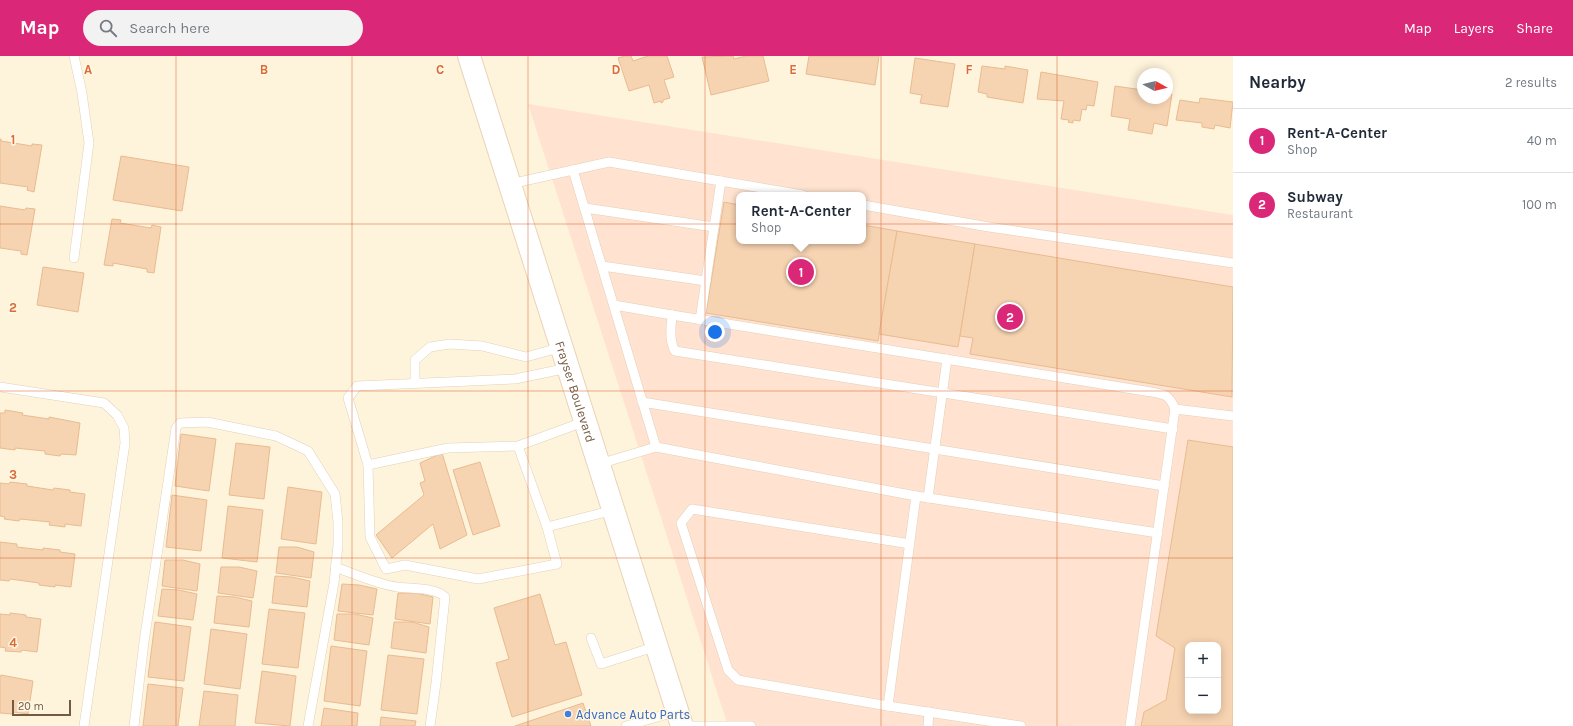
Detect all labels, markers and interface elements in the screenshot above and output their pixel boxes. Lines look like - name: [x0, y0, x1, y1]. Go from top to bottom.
- search box: [83, 10, 363, 46]
- text: Map: [20, 17, 59, 39]
- icon: search: [97, 17, 119, 39]
- text: Search here: [129, 19, 210, 37]
- text: Map: [1404, 20, 1432, 37]
- text: Layers: [1454, 20, 1494, 37]
- text: Share: [1516, 20, 1553, 37]
- text: A: [84, 62, 92, 77]
- text: B: [260, 62, 268, 77]
- text: C: [436, 62, 444, 77]
- text: D: [612, 62, 621, 77]
- text: E: [789, 62, 797, 77]
- text: F: [965, 62, 973, 77]
- north arrow: [1137, 68, 1173, 104]
- text: Nearby: [1249, 72, 1306, 92]
- text: 2 results: [1505, 75, 1557, 90]
- text: Rent-A-Center: [1287, 124, 1387, 142]
- text: 1: [11, 132, 15, 147]
- text: 1: [1260, 133, 1264, 148]
- text: 40 m: [1527, 133, 1557, 148]
- text: Shop: [1287, 142, 1317, 157]
- text: Subway: [1287, 188, 1343, 206]
- popup: [736, 192, 866, 244]
- text: 2: [1258, 197, 1266, 212]
- text: 100 m: [1522, 197, 1557, 212]
- text: Rent-A-Center: [751, 202, 851, 220]
- text: Restaurant: [1287, 206, 1353, 221]
- text: Shop: [751, 220, 781, 235]
- pin: 1: [788, 257, 814, 287]
- text: 2: [9, 300, 17, 315]
- pin: 2: [997, 302, 1023, 332]
- your location: [705, 322, 725, 342]
- street label: Frayser Boulevard: [552, 339, 598, 444]
- text: 3: [9, 467, 17, 482]
- text: 4: [9, 635, 17, 650]
- map controls: [1185, 642, 1221, 714]
- button: +: [1185, 642, 1221, 678]
- button: −: [1185, 678, 1221, 714]
- scale bar: [12, 698, 71, 717]
- text: 20 m: [18, 700, 44, 713]
- place label: Advance Auto Parts: [576, 707, 691, 722]
- marker: Advance Auto Parts: [563, 709, 573, 719]

